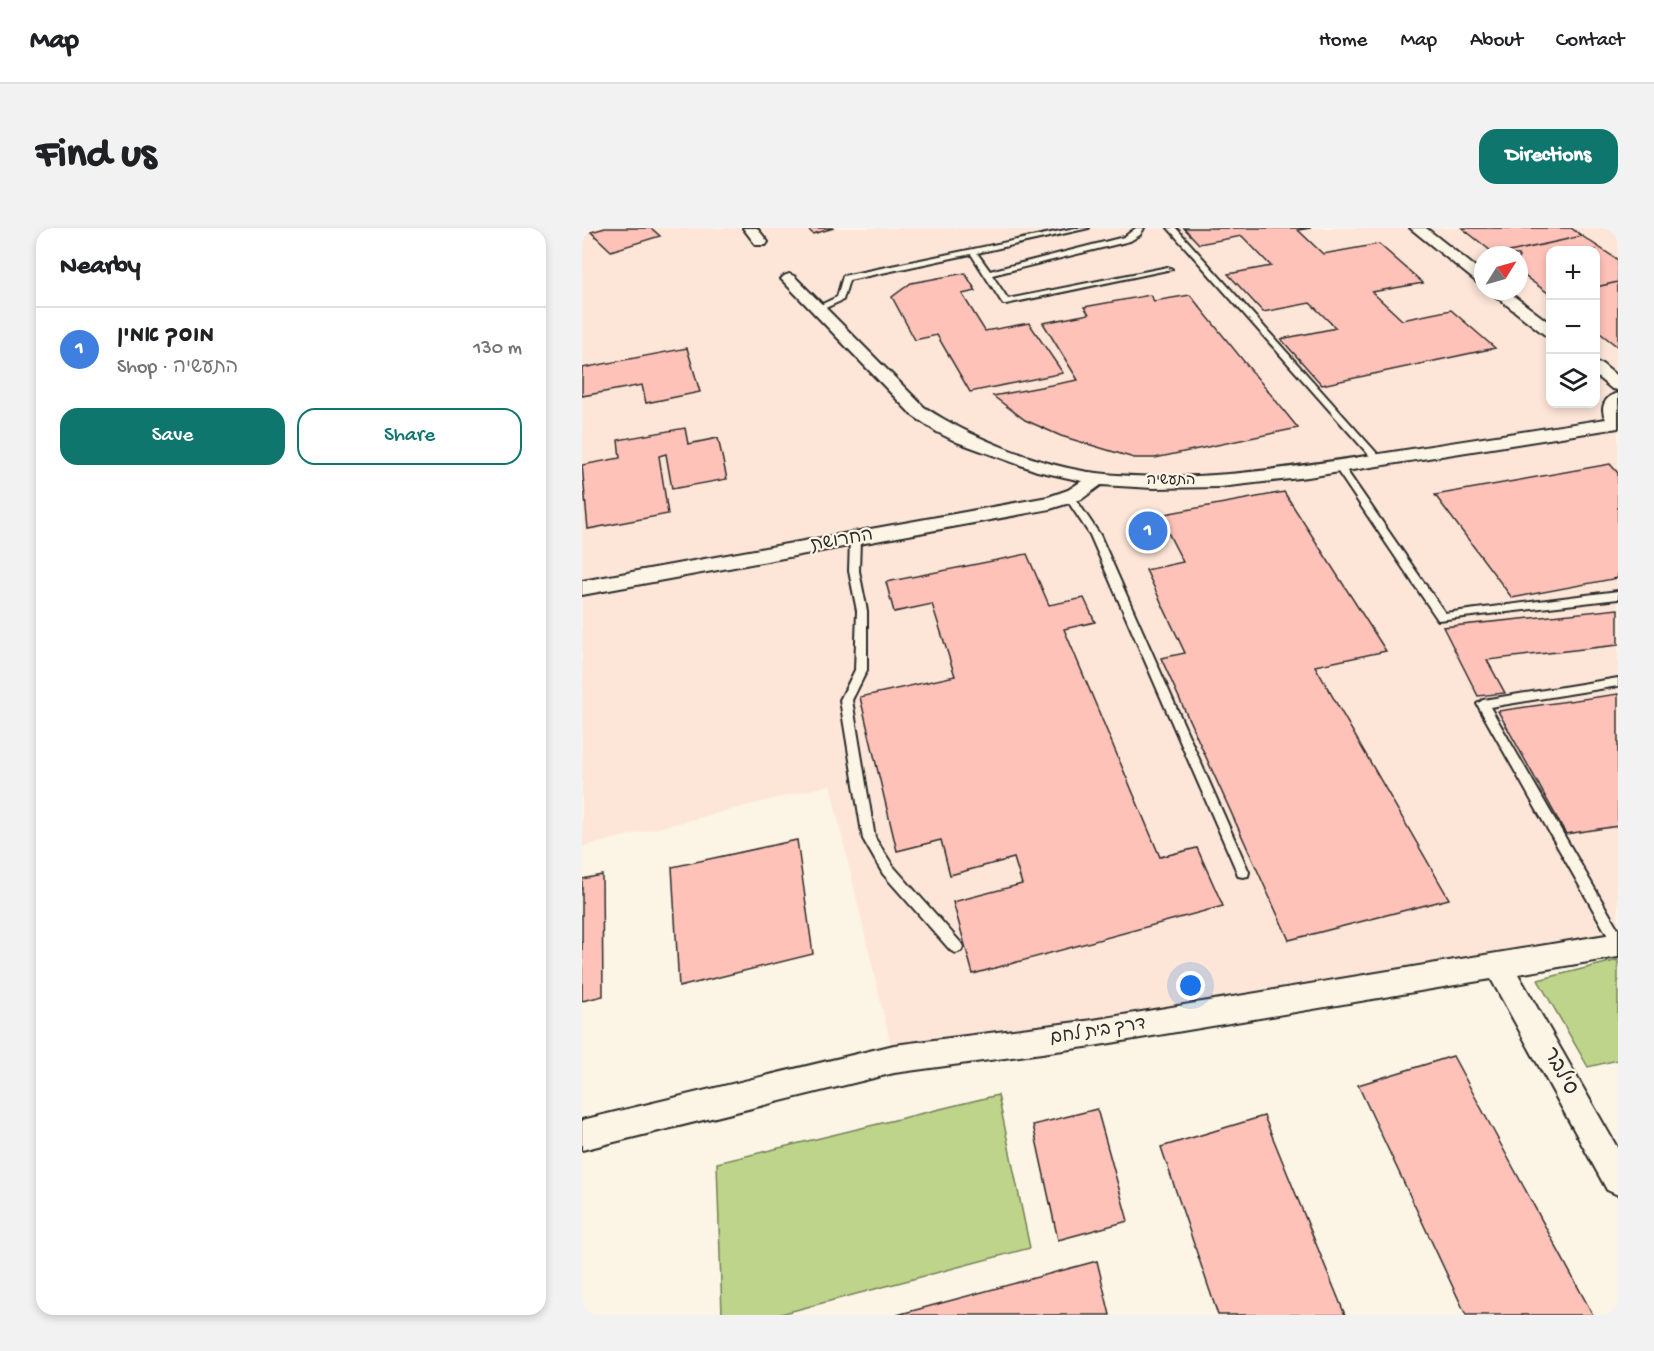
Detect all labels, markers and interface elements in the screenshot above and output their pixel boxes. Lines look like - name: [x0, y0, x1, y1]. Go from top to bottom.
- text: Map: [30, 25, 79, 58]
- text: Home: [1319, 29, 1367, 54]
- text: Map: [1400, 29, 1437, 54]
- text: About: [1470, 29, 1523, 54]
- text: Contact: [1556, 29, 1624, 54]
- button: Directions: [1479, 129, 1618, 184]
- text: Find us: [36, 132, 156, 181]
- north arrow: [1474, 246, 1528, 300]
- map controls: [1546, 246, 1600, 408]
- button: +: [1546, 246, 1600, 300]
- text: Nearby: [60, 252, 141, 283]
- button: −: [1546, 300, 1600, 354]
- text: מוסך אמין: [117, 324, 214, 350]
- text: 1: [75, 338, 84, 361]
- text: 130 m: [473, 338, 522, 361]
- button: layers: [1546, 354, 1600, 408]
- text: Shop · התעשיה: [117, 357, 238, 380]
- button: Save: [60, 408, 285, 465]
- button: Share: [297, 408, 522, 465]
- street label: התעשיה: [1146, 472, 1196, 490]
- pin: 1: [1128, 508, 1168, 554]
- street label: החרושת: [809, 525, 875, 557]
- your location: [1176, 971, 1205, 1000]
- street label: דרך בית לחם: [1048, 1012, 1147, 1050]
- street label: סילבר: [1536, 1043, 1584, 1100]

